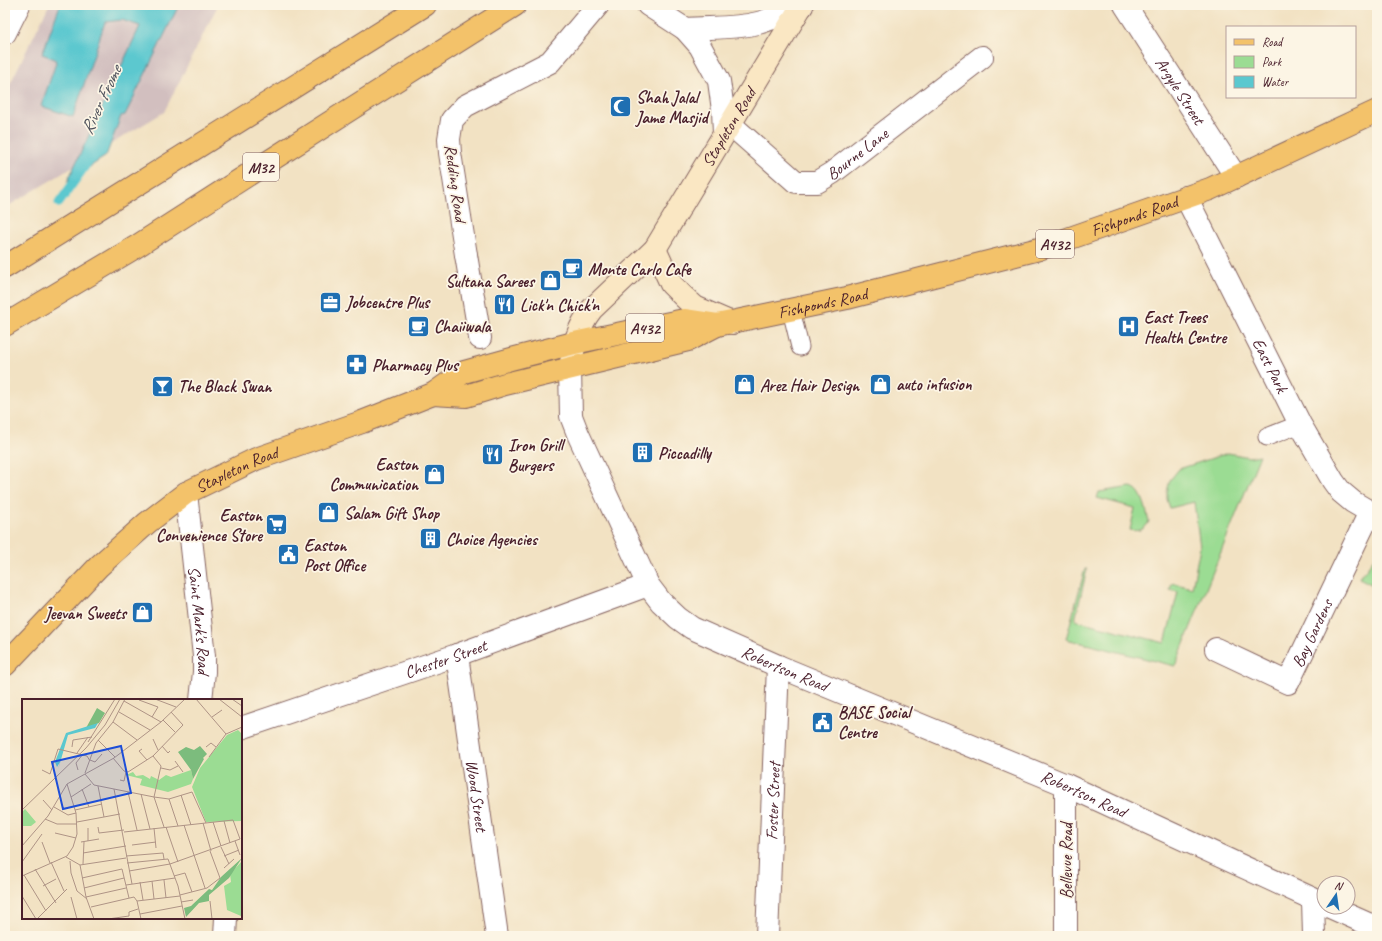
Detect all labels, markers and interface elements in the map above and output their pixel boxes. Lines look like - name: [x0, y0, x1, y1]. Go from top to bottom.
- legend: [1226, 26, 1356, 98]
- text: Road: [1262, 34, 1284, 50]
- street label: Argyle Street: [1151, 54, 1210, 130]
- text: Park: [1262, 54, 1283, 70]
- water label: River Frome: [76, 59, 128, 138]
- text: Water: [1262, 74, 1290, 90]
- street label: Stapleton Road: [697, 82, 762, 171]
- place label: Shah Jalal Jame Masjid: [635, 87, 711, 128]
- mosque icon: Shah Jalal Jame Masjid: [607, 94, 633, 120]
- street label: Bourne Lane: [823, 123, 894, 185]
- street label: Redding Road: [440, 143, 472, 226]
- road number: M32: [243, 153, 279, 181]
- street label: Fishponds Road: [1088, 190, 1183, 241]
- road number: A432: [1036, 230, 1074, 258]
- cafe icon: Monte Carlo Cafe: [559, 256, 585, 282]
- place label: Monte Carlo Cafe: [588, 259, 692, 280]
- shop icon: Sultana Sarees: [537, 268, 563, 294]
- place label: Sultana Sarees: [446, 271, 536, 292]
- street label: Fishponds Road: [776, 283, 872, 323]
- office icon: Jobcentre Plus: [318, 289, 344, 315]
- place label: Jobcentre Plus: [345, 292, 431, 313]
- restaurant icon: Lick'n Chick'n: [492, 292, 518, 318]
- place label: Lick'n Chick'n: [520, 295, 600, 316]
- place label: East Trees Health Centre: [1144, 307, 1228, 348]
- cafe icon: Chaiiwala: [406, 313, 432, 339]
- road number: A432: [626, 314, 664, 342]
- hospital icon: East Trees Health Centre: [1115, 314, 1141, 340]
- place label: Chaiiwala: [434, 316, 493, 337]
- street label: East Park: [1247, 334, 1293, 398]
- pharmacy icon: Pharmacy Plus: [343, 352, 369, 378]
- place label: Pharmacy Plus: [372, 355, 460, 376]
- shop icon: auto infusion: [867, 371, 893, 397]
- shop icon: Arez Hair Design: [731, 372, 757, 398]
- bar icon: The Black Swan: [150, 373, 176, 399]
- place label: auto infusion: [896, 374, 973, 395]
- place label: Arez Hair Design: [760, 375, 860, 396]
- place label: The Black Swan: [178, 376, 272, 397]
- place label: Iron Grill Burgers: [508, 435, 566, 476]
- building icon: Piccadilly: [630, 440, 656, 466]
- street label: Stapleton Road: [192, 441, 283, 498]
- restaurant icon: Iron Grill Burgers: [479, 442, 505, 468]
- place label: Piccadilly: [658, 443, 713, 464]
- place label: Easton Communication: [330, 454, 419, 495]
- shop icon: Easton Communication: [421, 461, 447, 487]
- shop icon: Salam Gift Shop: [315, 500, 341, 526]
- place label: Salam Gift Shop: [344, 503, 441, 524]
- place label: Easton Convenience Store: [156, 505, 264, 546]
- supermarket icon: Easton Convenience Store: [264, 512, 290, 538]
- building icon: Choice Agencies: [418, 526, 444, 552]
- place label: Choice Agencies: [446, 529, 539, 550]
- place label: Easton Post Office: [304, 535, 367, 576]
- public building icon: Easton Post Office: [275, 542, 301, 568]
- street label: Saint Mark's Road: [183, 565, 214, 677]
- street label: Bay Gardens: [1287, 595, 1338, 671]
- shop icon: Jeevan Sweets: [129, 600, 155, 626]
- place label: Jeevan Sweets: [44, 603, 128, 624]
- street label: Chester Street: [402, 634, 492, 683]
- street label: Robertson Road: [738, 641, 833, 697]
- inset map: [22, 699, 242, 919]
- place label: BASE Social Centre: [838, 702, 913, 743]
- public building icon: BASE Social Centre: [809, 709, 835, 735]
- street label: Wood Street: [461, 759, 492, 835]
- street label: Foster Street: [761, 760, 785, 840]
- street label: Robertson Road: [1038, 766, 1132, 823]
- street label: Bellevue Road: [1056, 821, 1077, 899]
- north arrow: [1316, 875, 1356, 915]
- text: N: [1333, 878, 1345, 893]

